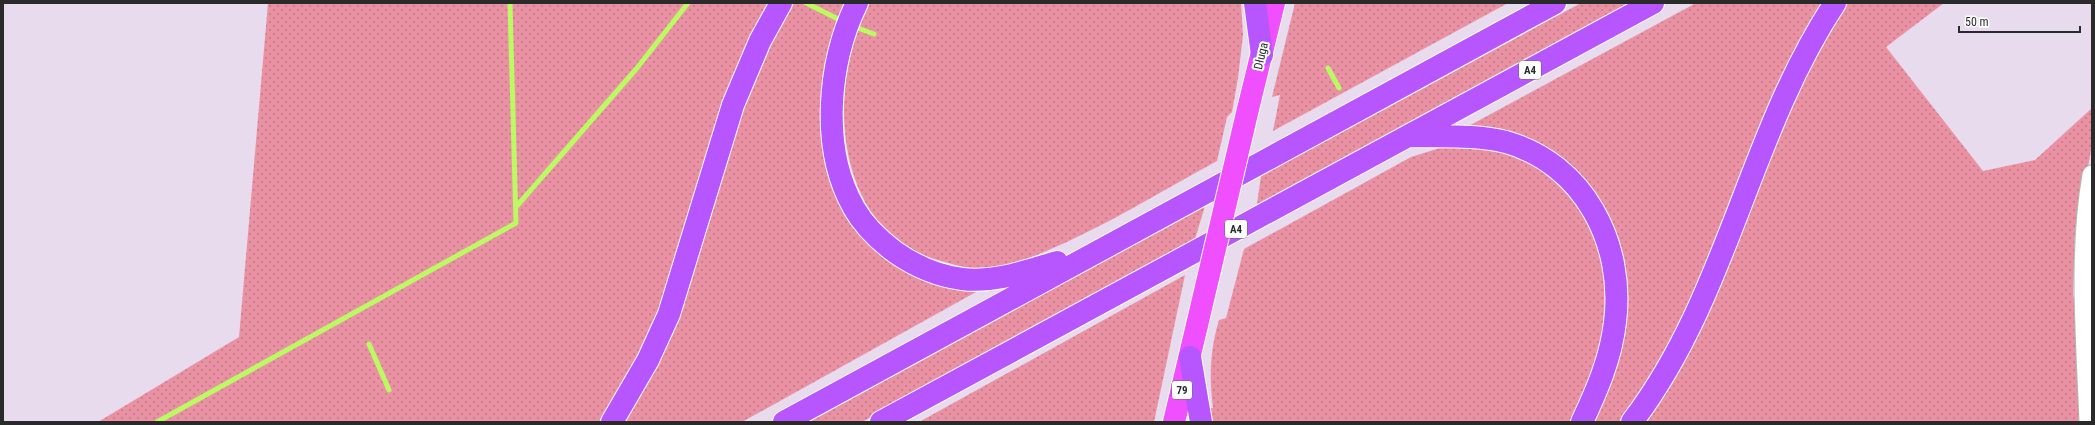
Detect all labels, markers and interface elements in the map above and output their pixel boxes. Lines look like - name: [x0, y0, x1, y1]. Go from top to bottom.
- scale bar: [1959, 8, 2080, 34]
- text: 50 m: [1965, 15, 1989, 29]
- street label: Długa: [1251, 41, 1271, 71]
- road number: A4: [1519, 61, 1541, 79]
- road number: A4: [1225, 220, 1247, 238]
- road number: 79: [1172, 381, 1192, 399]

